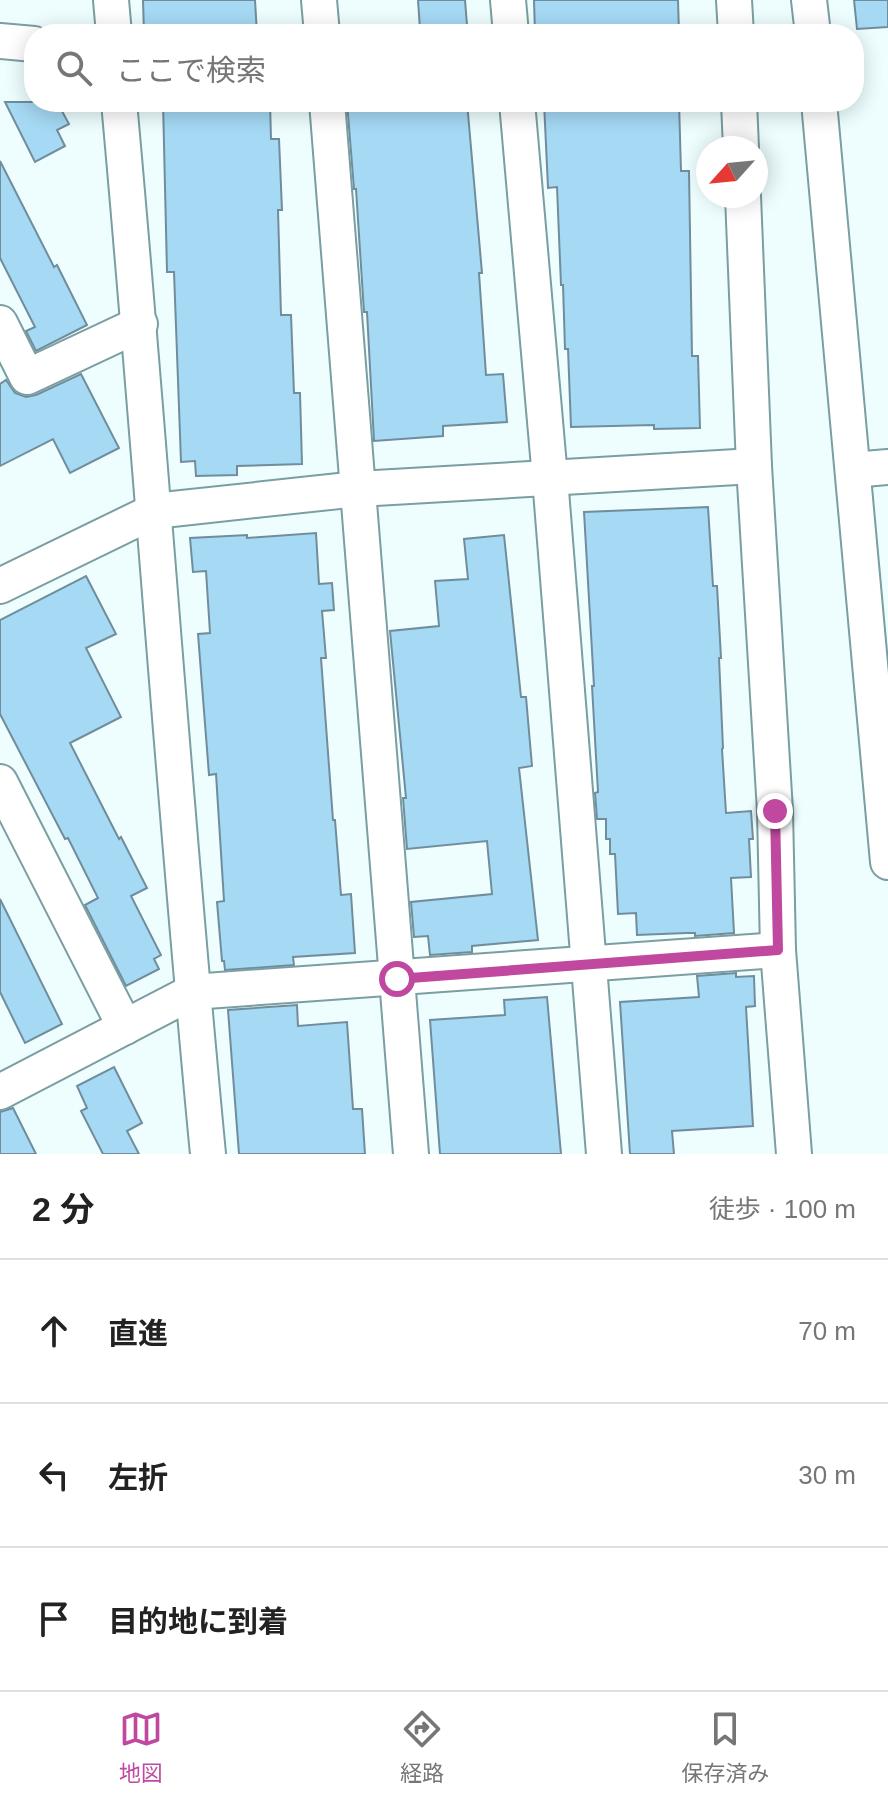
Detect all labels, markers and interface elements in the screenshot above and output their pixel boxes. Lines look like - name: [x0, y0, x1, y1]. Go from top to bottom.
- search box: [24, 24, 864, 112]
- icon: search: [52, 46, 96, 90]
- text: ここで検索: [116, 54, 266, 87]
- north arrow: [696, 136, 768, 208]
- route end: [757, 793, 793, 829]
- route start: [379, 961, 415, 997]
- text: 2 分: [32, 1190, 94, 1228]
- text: 徒歩 · 100 m: [709, 1194, 856, 1224]
- icon: ahead: [32, 1309, 76, 1353]
- text: 70 m: [798, 1316, 856, 1346]
- text: 直進: [108, 1317, 168, 1350]
- icon: left: [32, 1453, 76, 1497]
- text: 30 m: [798, 1460, 856, 1490]
- text: 左折: [108, 1461, 168, 1494]
- icon: arrive: [32, 1597, 76, 1641]
- text: 目的地に到着: [108, 1605, 288, 1638]
- tab: 地図: [119, 1707, 163, 1787]
- tab: 経路: [400, 1707, 444, 1787]
- tab: 保存済み: [681, 1707, 769, 1787]

